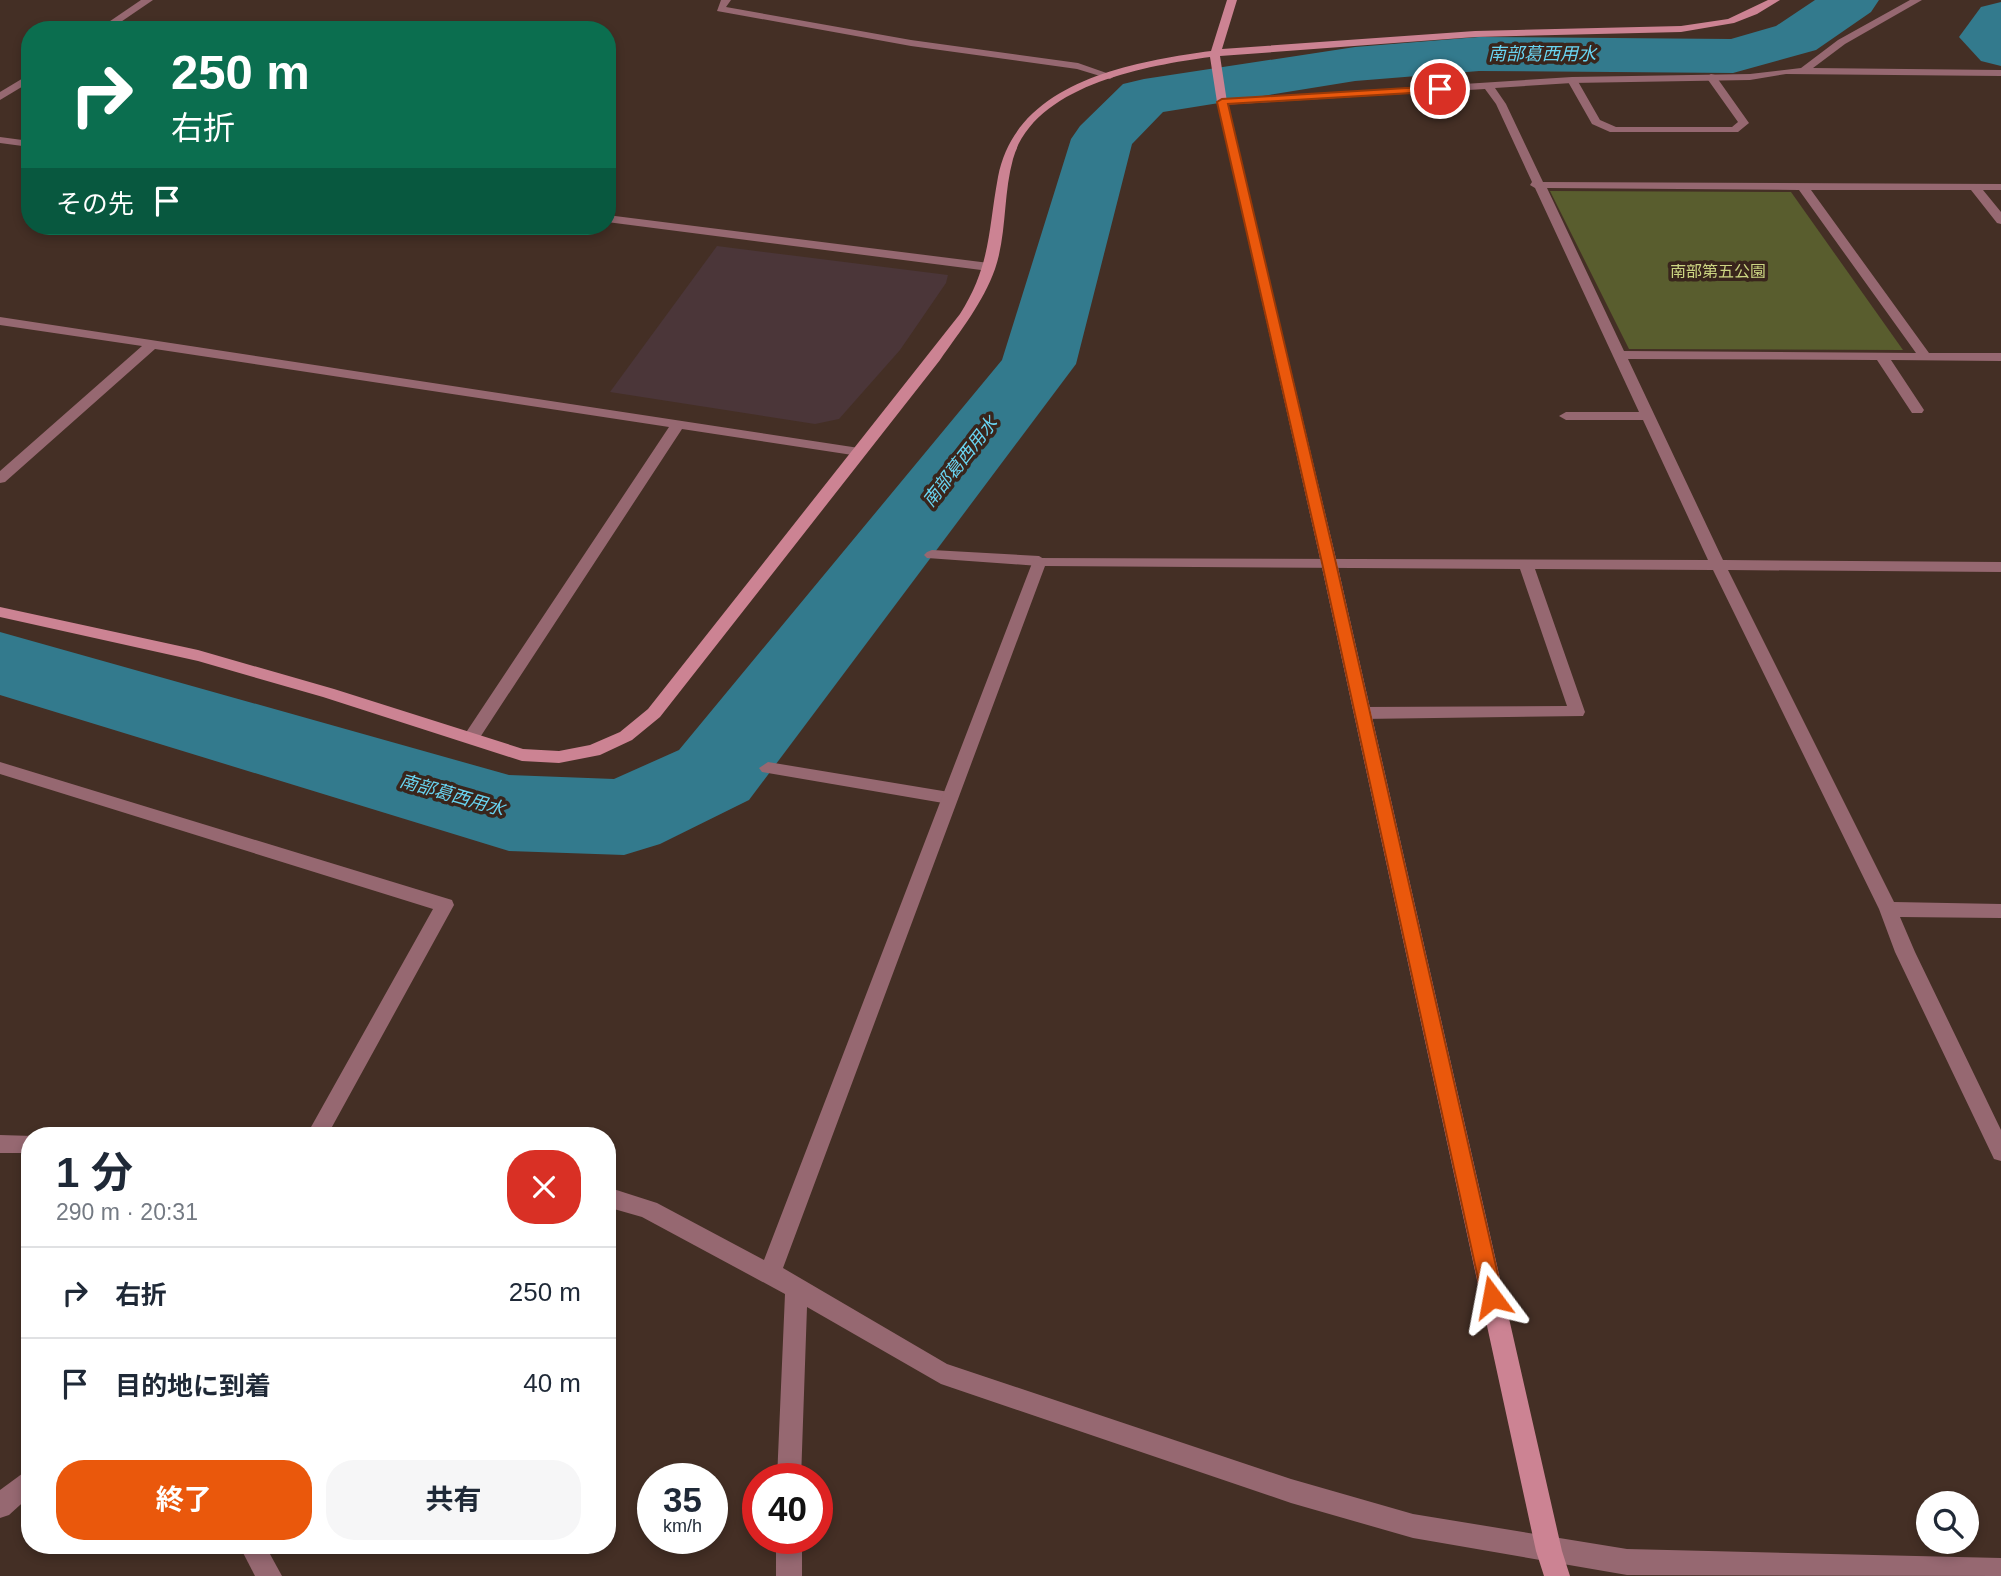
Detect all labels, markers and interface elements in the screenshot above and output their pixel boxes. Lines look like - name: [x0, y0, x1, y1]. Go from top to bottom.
- water label: 南部葛西用水: [1488, 44, 1598, 64]
- text: 250 m: [171, 45, 310, 99]
- icon: right: [56, 49, 147, 140]
- pin: [1410, 59, 1470, 119]
- icon: arrive: [1421, 70, 1459, 108]
- text: 右折: [171, 110, 235, 146]
- icon: arrive: [148, 182, 186, 220]
- text: その先: [56, 189, 134, 219]
- park label: 南部第五公園: [1670, 263, 1766, 280]
- water label: 南部葛西用水: [919, 412, 1002, 511]
- water label: 南部葛西用水: [397, 771, 509, 820]
- text: 1 分: [56, 1149, 133, 1196]
- button: close: [507, 1150, 581, 1224]
- text: 290 m · 20:31: [56, 1199, 198, 1225]
- position arrow: [1455, 1260, 1529, 1334]
- icon: right: [56, 1274, 94, 1312]
- text: 250 m: [509, 1277, 581, 1307]
- text: 右折: [115, 1280, 167, 1310]
- icon: arrive: [56, 1365, 94, 1403]
- text: 40 m: [523, 1368, 581, 1398]
- text: 目的地に到着: [115, 1371, 271, 1401]
- button: 終了: [56, 1460, 312, 1540]
- button: 共有: [326, 1460, 581, 1540]
- speed limit sign: 40: [742, 1463, 833, 1554]
- text: 35: [663, 1480, 702, 1519]
- map controls: [1916, 1491, 1979, 1554]
- button: search: [1916, 1491, 1979, 1554]
- text: km/h: [663, 1516, 702, 1536]

